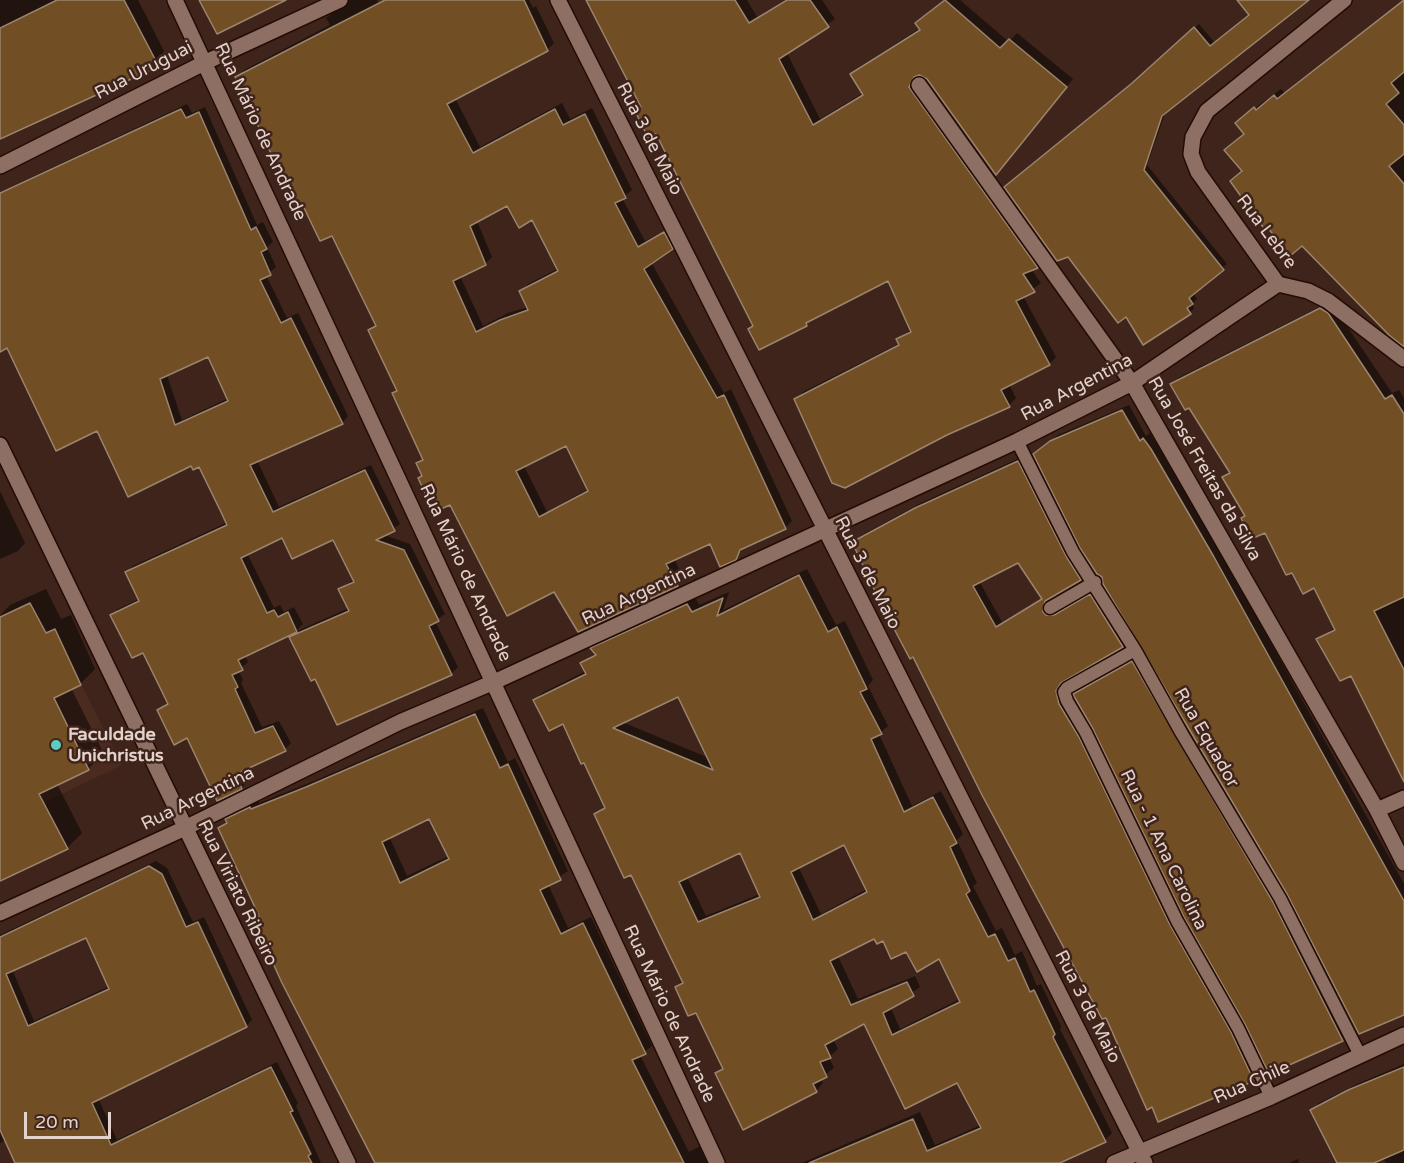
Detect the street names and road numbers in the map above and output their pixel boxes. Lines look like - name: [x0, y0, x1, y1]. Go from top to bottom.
- street label: Rua Uruguai: [92, 37, 196, 105]
- street label: Rua Mário de Andrade: [209, 40, 311, 224]
- street label: Rua 3 de Maio: [611, 79, 687, 199]
- street label: Rua Lebre: [1231, 191, 1301, 273]
- street label: Rua Argentina: [1018, 350, 1136, 426]
- street label: Rua José Freitas da Silva: [1142, 373, 1266, 565]
- street label: Rua Mário de Andrade: [414, 481, 516, 665]
- street label: Rua 3 de Maio: [829, 513, 905, 633]
- street label: Rua Argentina: [579, 559, 699, 631]
- street label: Rua Equador: [1169, 684, 1243, 792]
- street label: Rua Argentina: [138, 762, 258, 836]
- street label: Rua - 1 Ana Carolina: [1115, 766, 1211, 934]
- street label: Rua Viriato Ribeiro: [192, 816, 282, 970]
- street label: Rua Mário de Andrade: [618, 922, 720, 1106]
- street label: Rua 3 de Maio: [1049, 947, 1125, 1067]
- street label: Rua Chile: [1211, 1057, 1293, 1109]

